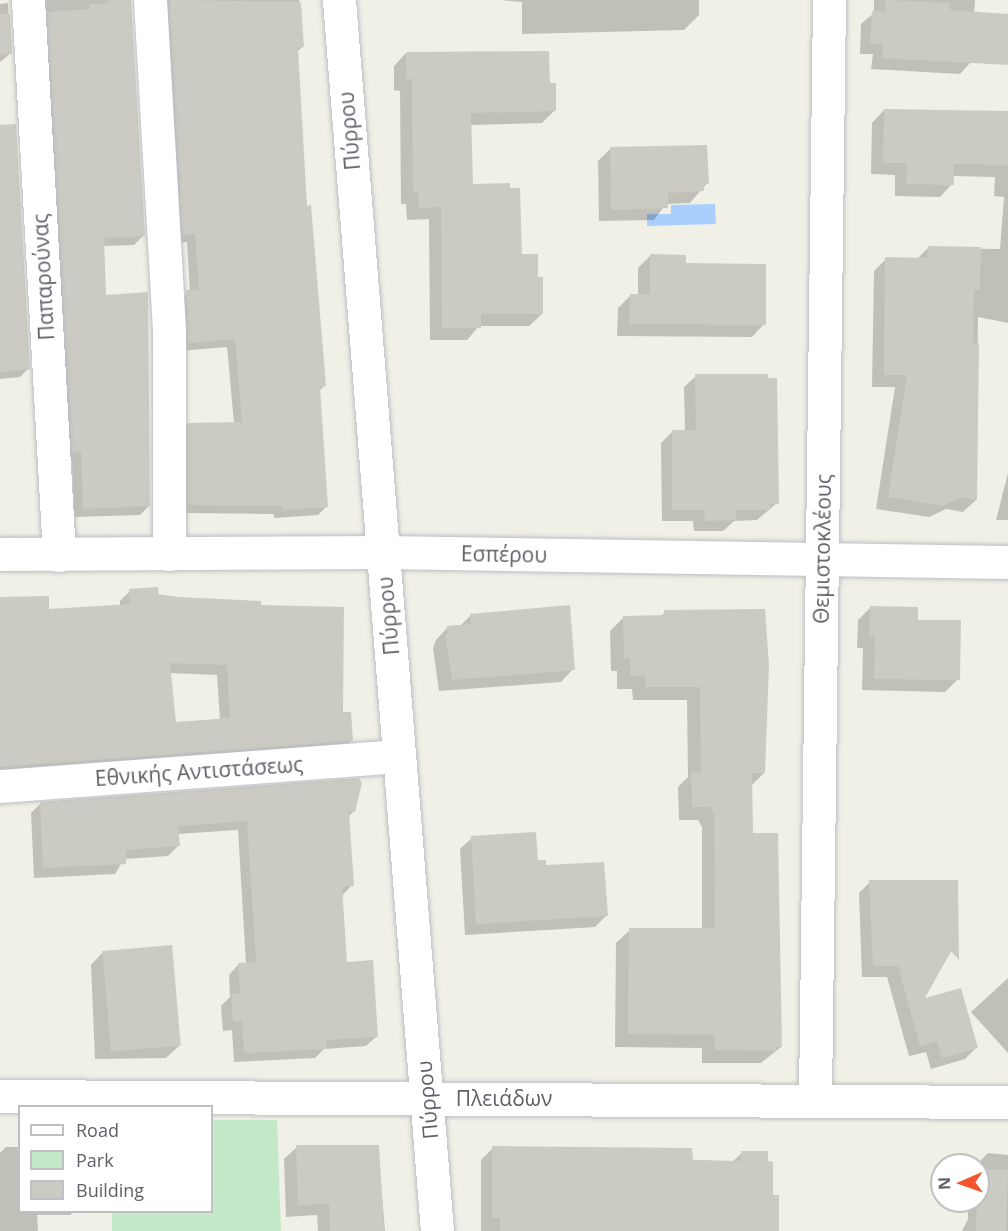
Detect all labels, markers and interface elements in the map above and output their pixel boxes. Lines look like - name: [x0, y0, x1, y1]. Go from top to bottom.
- street label: Πύρρου: [333, 91, 365, 171]
- street label: Παπαρούνας: [27, 213, 59, 341]
- street label: Θεμιστοκλέους: [808, 474, 836, 624]
- street label: Εσπέρου: [461, 541, 547, 567]
- street label: Πύρρου: [372, 576, 404, 656]
- street label: Εθνικής Αντιστάσεως: [94, 751, 304, 791]
- street label: Πύρρου: [411, 1060, 443, 1140]
- street label: Πλειάδων: [456, 1085, 552, 1111]
- legend: [18, 1105, 213, 1213]
- text: Road: [76, 1118, 119, 1142]
- text: Park: [76, 1148, 114, 1172]
- north arrow: [930, 1153, 990, 1213]
- text: N: [933, 1177, 955, 1190]
- text: Building: [76, 1178, 144, 1202]

